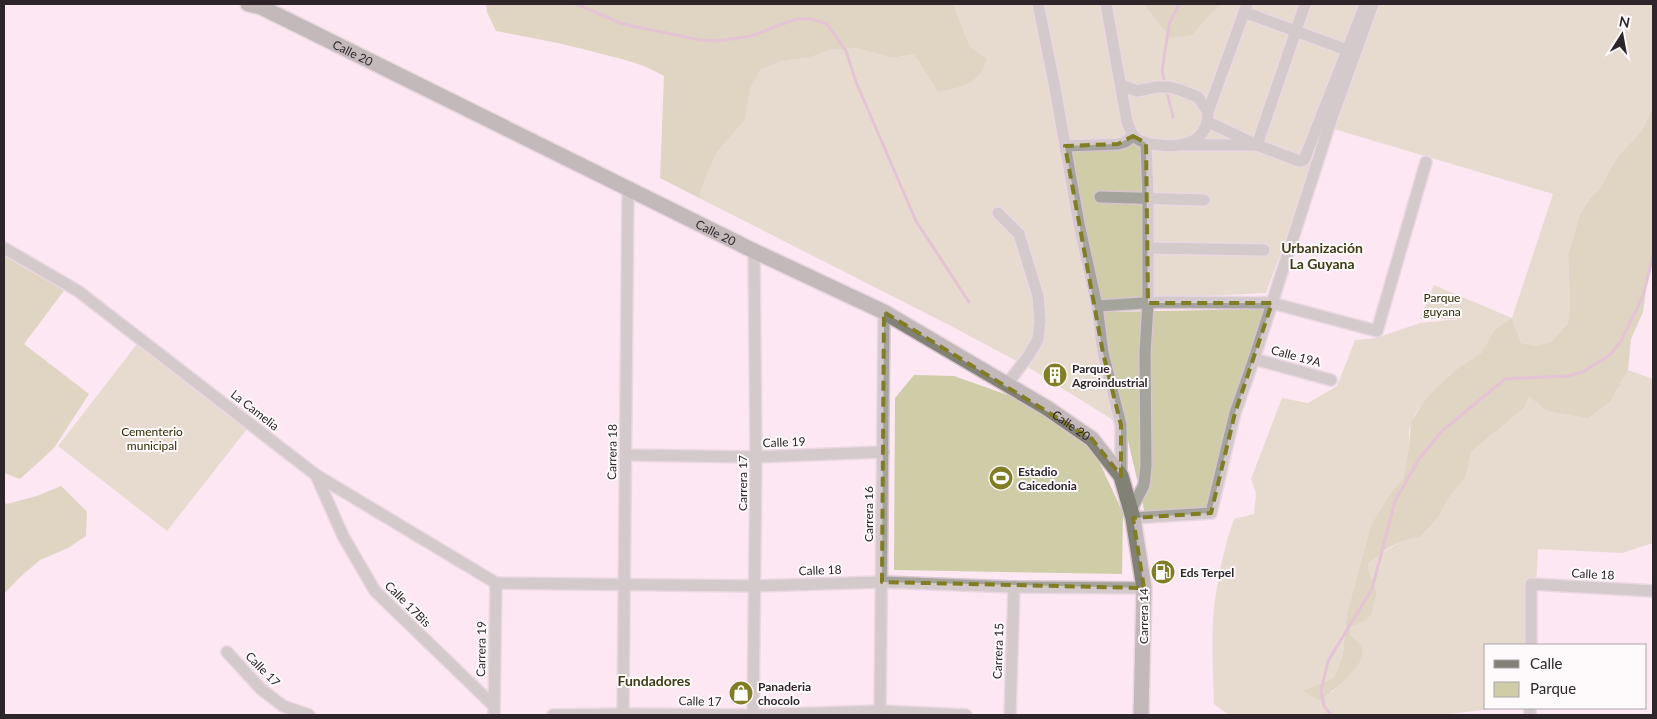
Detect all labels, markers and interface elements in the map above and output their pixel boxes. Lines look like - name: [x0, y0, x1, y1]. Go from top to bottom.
- north arrow: [1597, 10, 1647, 60]
- text: N: [1618, 12, 1631, 31]
- street label: Calle 20: [330, 36, 376, 69]
- street label: Calle 20: [693, 216, 739, 248]
- district label: Urbanización La Guyana: [1281, 239, 1363, 272]
- park label: Parque guyana: [1423, 290, 1461, 319]
- street label: Calle 19A: [1269, 342, 1323, 370]
- place label: Parque Agroindustrial: [1071, 361, 1148, 390]
- building icon: Parque Agroindustrial: [1042, 362, 1068, 388]
- street label: La Camelia: [228, 387, 282, 433]
- street label: Calle 20: [1050, 407, 1094, 443]
- park label: Cementerio municipal: [121, 424, 183, 453]
- street label: Carrera 18: [604, 424, 620, 480]
- street label: Calle 19: [762, 434, 806, 450]
- street label: Carrera 17: [735, 455, 750, 511]
- place label: Estadio Caicedonia: [1018, 464, 1077, 493]
- sports icon: Estadio Caicedonia: [988, 465, 1014, 491]
- street label: Carrera 16: [861, 486, 876, 542]
- fuel station icon: Eds Terpel: [1150, 559, 1176, 585]
- street label: Calle 18: [798, 562, 842, 578]
- place label: Eds Terpel: [1180, 565, 1234, 580]
- street label: Calle 18: [1571, 565, 1615, 583]
- street label: Calle 17Bis: [382, 578, 434, 630]
- street label: Carrera 14: [1136, 588, 1151, 644]
- street label: Carrera 19: [473, 621, 489, 677]
- street label: Carrera 15: [990, 623, 1006, 679]
- legend: [1484, 644, 1647, 709]
- street label: Calle 17: [242, 648, 284, 690]
- text: Calle: [1530, 654, 1563, 672]
- district label: Fundadores: [618, 672, 690, 689]
- place label: Panaderia chocolo: [758, 679, 811, 708]
- text: Parque: [1530, 679, 1576, 697]
- shop icon: Panaderia chocolo: [728, 680, 754, 706]
- street label: Calle 17: [678, 693, 722, 709]

